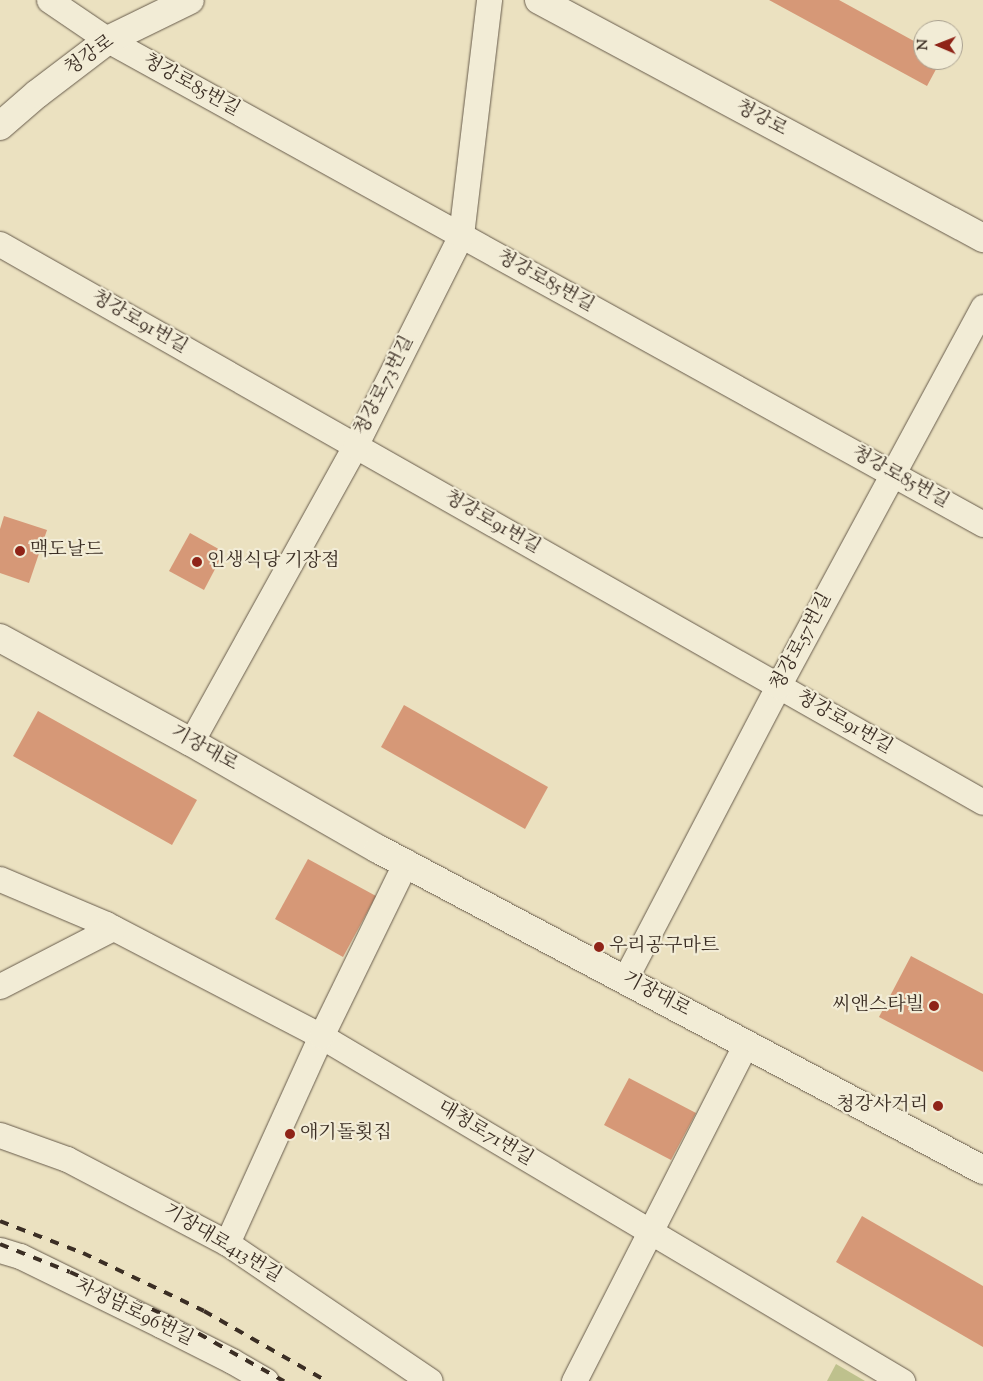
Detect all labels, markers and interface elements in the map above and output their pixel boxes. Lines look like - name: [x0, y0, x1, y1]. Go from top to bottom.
- north arrow: [913, 20, 963, 70]
- street label: 청강로: [61, 31, 119, 81]
- text: N: [914, 39, 934, 51]
- street label: 청강로85번길: [138, 50, 244, 122]
- street label: 청강로: [731, 96, 791, 142]
- street label: 청강로85번길: [492, 246, 598, 318]
- street label: 청강로91번길: [87, 286, 191, 360]
- street label: 청강로73번길: [350, 332, 420, 440]
- street label: 청강로85번길: [847, 442, 953, 514]
- street label: 청강로91번길: [440, 486, 544, 560]
- place label: 맥도날드: [30, 540, 103, 562]
- marker: 맥도날드: [14, 545, 26, 557]
- place label: 인생식당 기장점: [207, 551, 340, 573]
- marker: 인생식당 기장점: [191, 556, 203, 568]
- street label: 청강로57번길: [767, 589, 837, 695]
- street label: 청강로91번길: [792, 686, 896, 760]
- street label: 기장대로: [166, 721, 242, 777]
- place label: 우리공구마트: [609, 936, 719, 958]
- marker: 우리공구마트: [593, 941, 605, 953]
- street label: 기장대로: [618, 968, 694, 1022]
- place label: 씨앤스타빌: [832, 995, 924, 1017]
- marker: 씨앤스타빌: [928, 1000, 940, 1012]
- place label: 청강사거리: [836, 1095, 928, 1117]
- street label: 대청로71번길: [433, 1096, 537, 1172]
- marker: 청강사거리: [932, 1100, 944, 1112]
- place label: 애기돌횟집: [300, 1123, 392, 1145]
- marker: 애기돌횟집: [284, 1128, 296, 1140]
- street label: 기장대로413번길: [159, 1200, 285, 1288]
- street label: 차성남로96번길: [71, 1275, 197, 1351]

